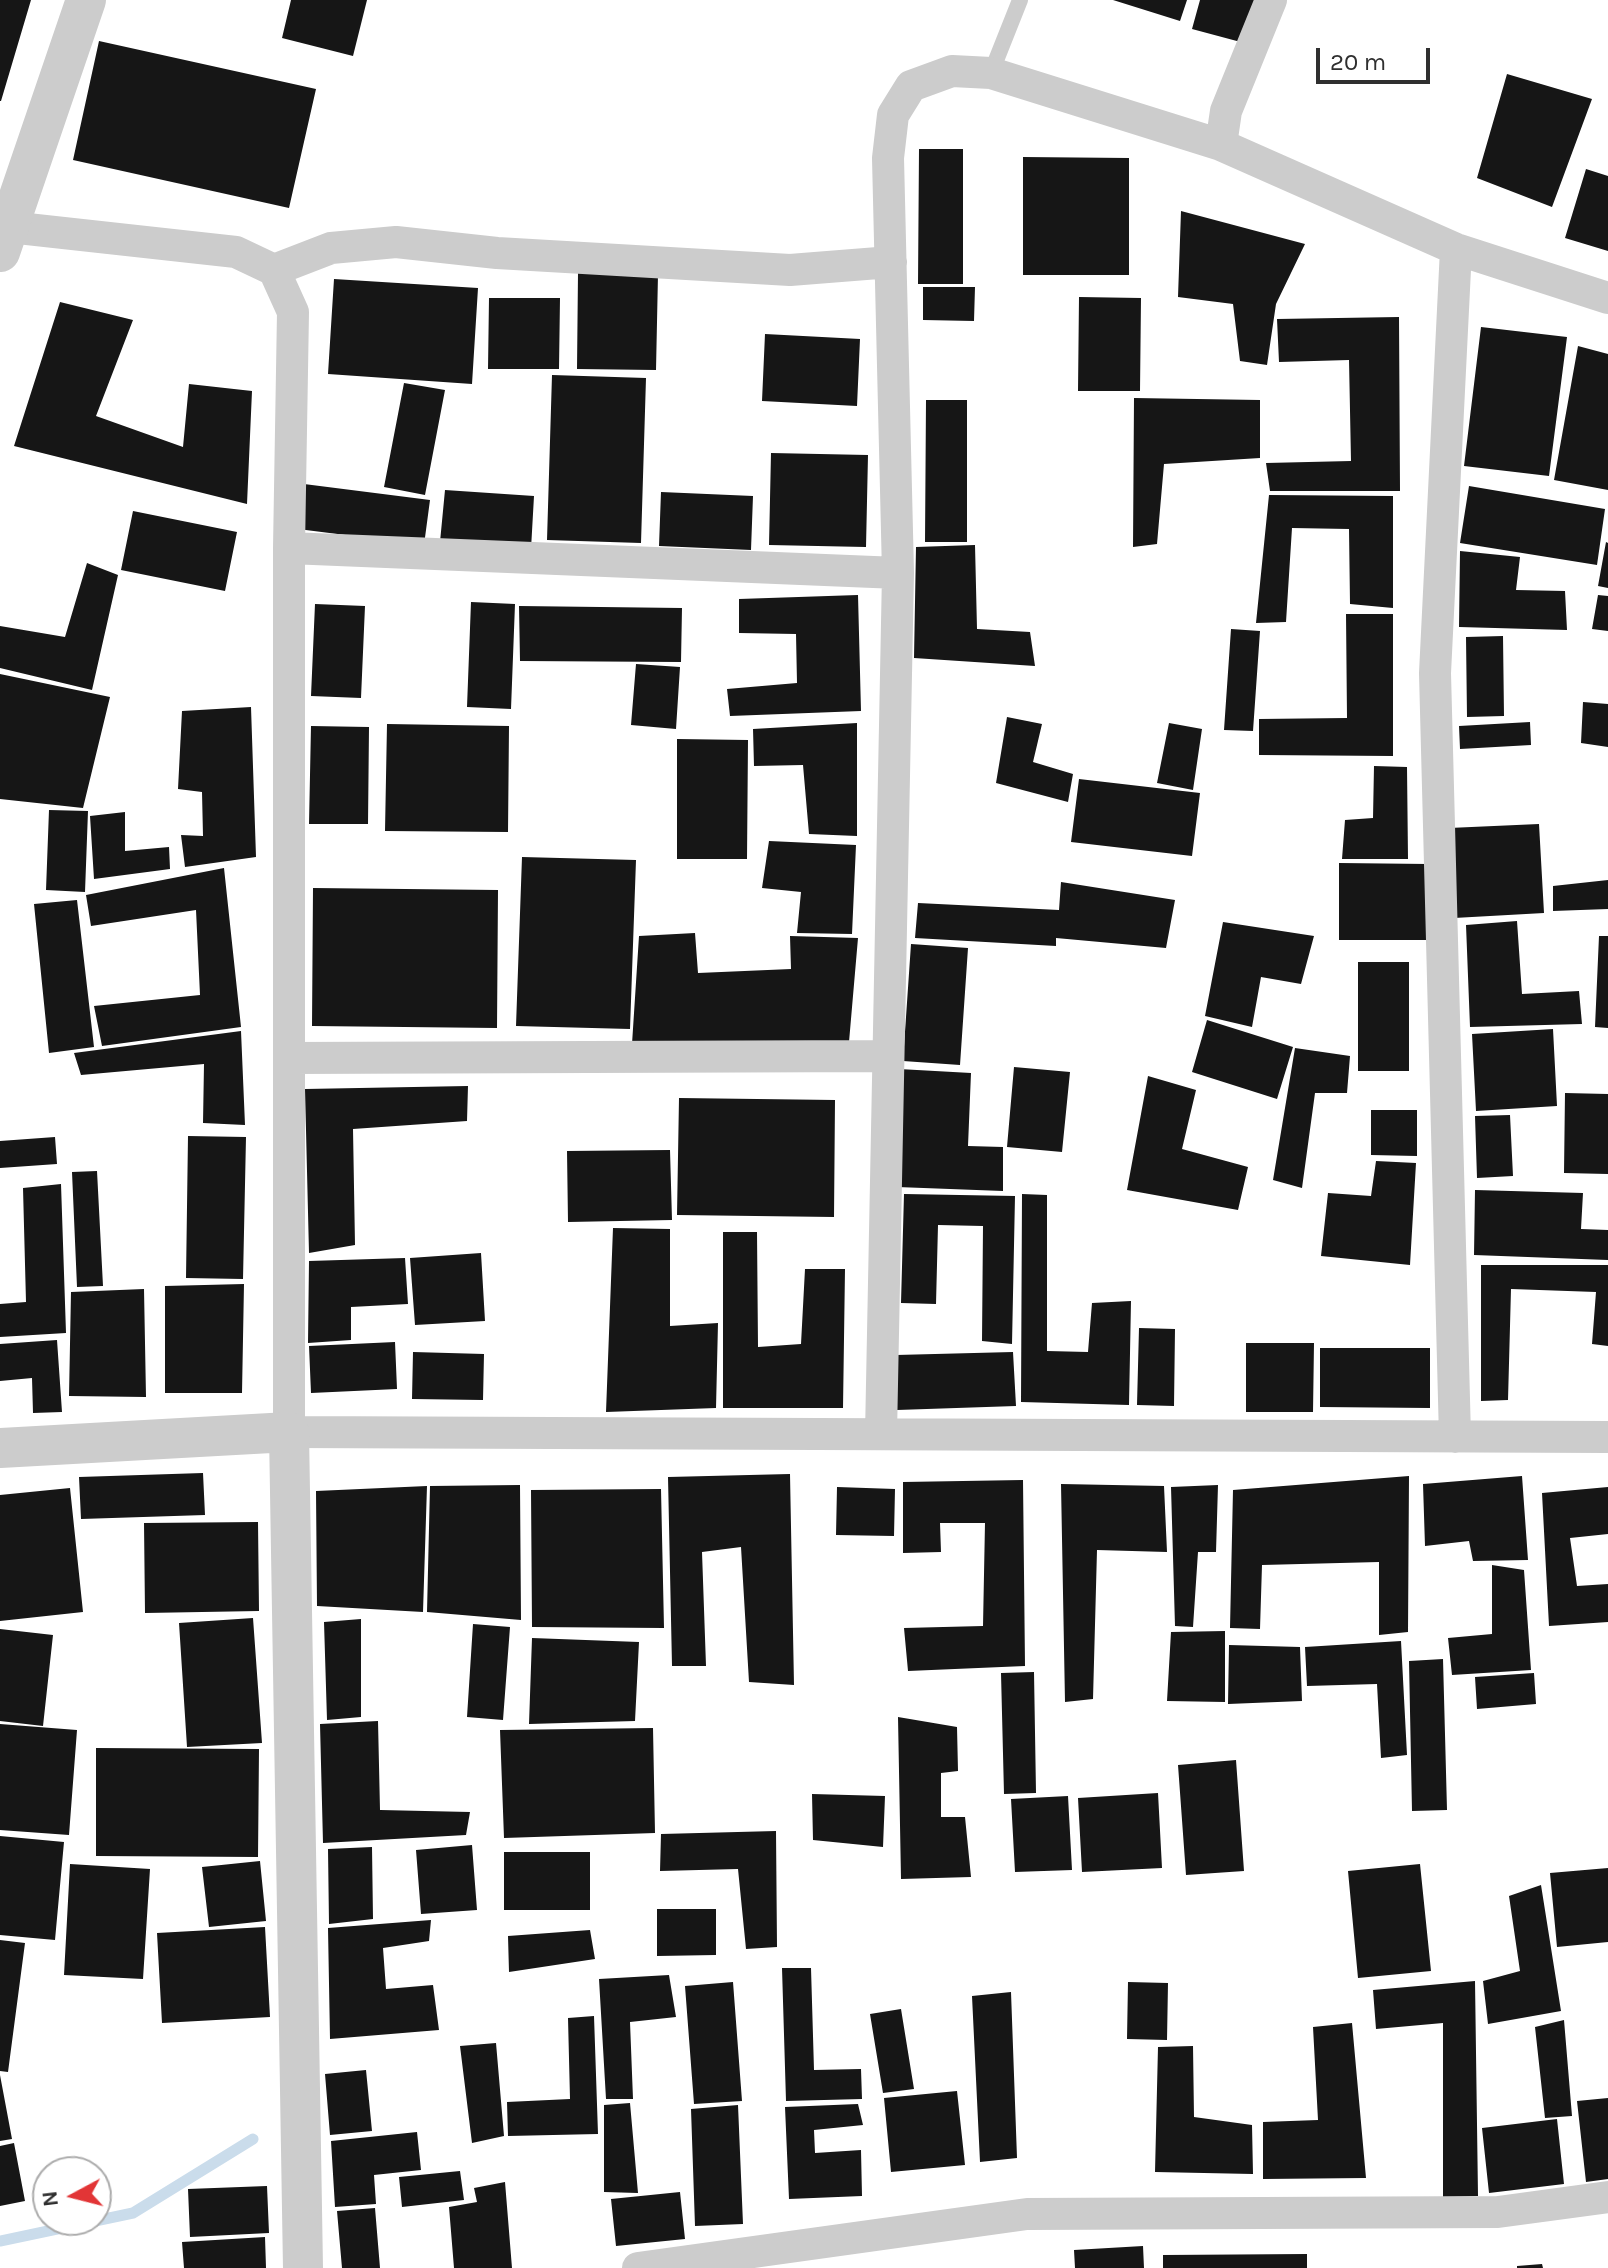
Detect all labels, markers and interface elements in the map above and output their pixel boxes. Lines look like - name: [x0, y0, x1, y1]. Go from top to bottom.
- scale bar: [1320, 32, 1434, 82]
- text: 20 m: [1330, 48, 1386, 76]
- north arrow: [32, 2156, 112, 2236]
- text: N: [36, 2189, 64, 2208]

